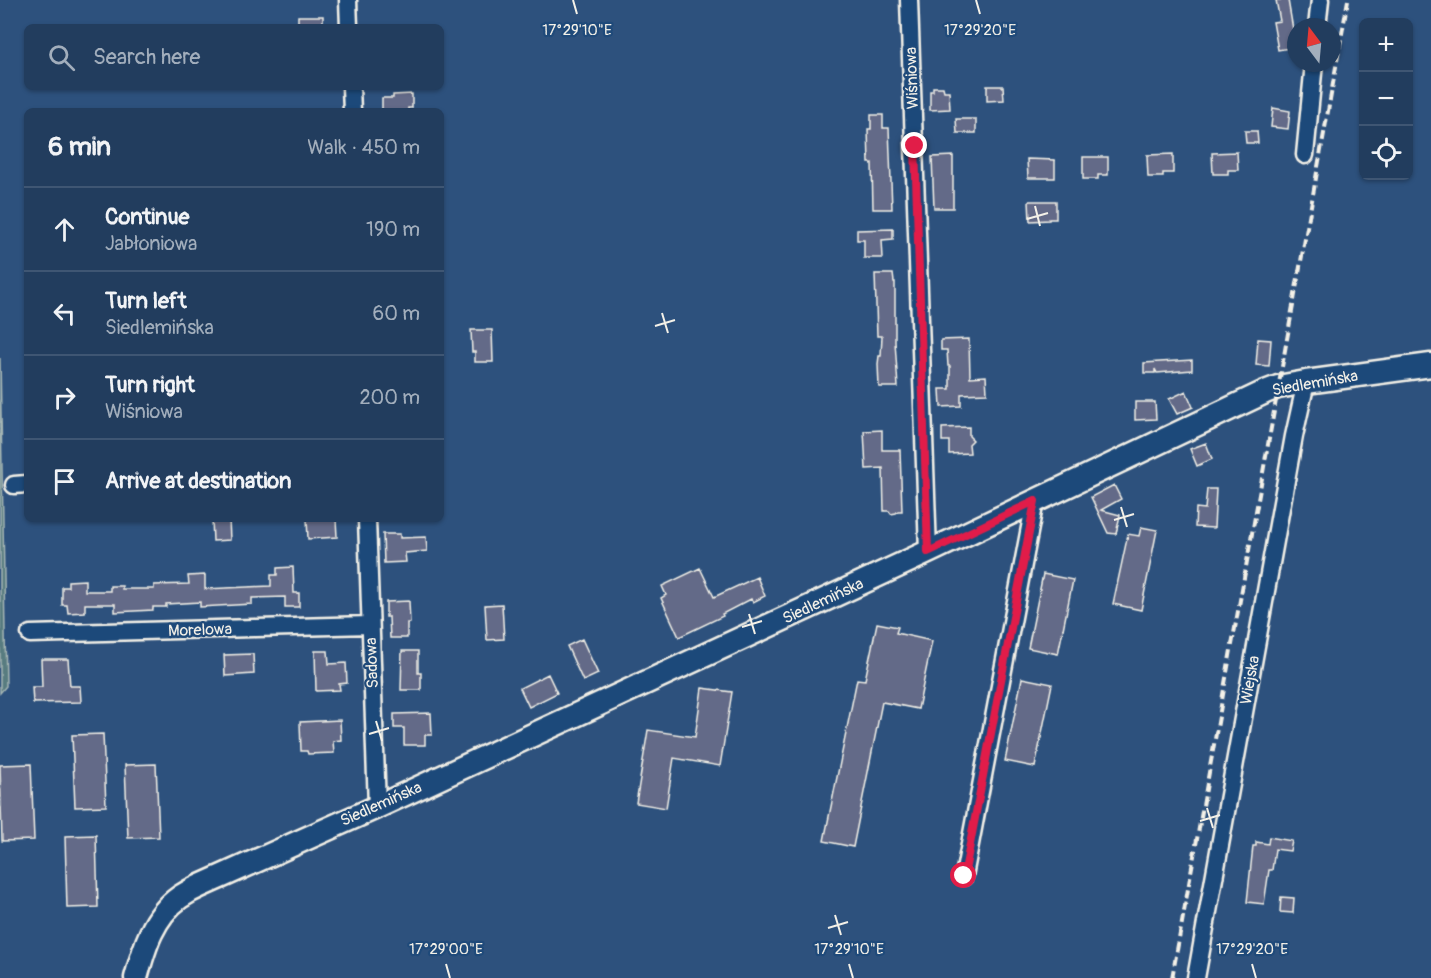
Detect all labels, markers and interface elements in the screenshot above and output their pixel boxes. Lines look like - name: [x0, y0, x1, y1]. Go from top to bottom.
- north arrow: [1287, 18, 1341, 72]
- map controls: [1359, 18, 1413, 180]
- button: +: [1359, 18, 1413, 72]
- text: 17°29'10"E: [542, 21, 612, 40]
- text: 17°29'20"E: [944, 21, 1016, 40]
- search box: [24, 24, 444, 90]
- icon: search: [45, 41, 78, 74]
- text: Search here: [93, 43, 200, 71]
- street label: Wiśniowa: [901, 47, 923, 109]
- button: −: [1359, 72, 1413, 126]
- button: locate: [1359, 126, 1413, 180]
- text: 6 min: [48, 131, 111, 163]
- route end: [901, 132, 927, 158]
- text: Walk · 450 m: [307, 135, 420, 160]
- text: Continue: [105, 203, 189, 231]
- icon: ahead: [48, 213, 81, 246]
- text: 190 m: [366, 217, 420, 242]
- text: Jabłoniowa: [105, 231, 197, 256]
- text: Turn left: [105, 287, 187, 315]
- icon: left: [48, 297, 81, 330]
- text: 60 m: [373, 301, 420, 326]
- text: Siedlemińska: [105, 315, 214, 340]
- street label: Siedlemińska: [1270, 366, 1360, 400]
- text: Turn right: [105, 371, 195, 399]
- icon: right: [48, 381, 81, 414]
- text: 200 m: [359, 385, 420, 410]
- text: Wiśniowa: [105, 399, 183, 424]
- icon: arrive: [48, 465, 81, 498]
- text: Arrive at destination: [105, 467, 291, 495]
- street label: Siedlemińska: [779, 574, 867, 628]
- street label: Morelowa: [168, 619, 232, 641]
- street label: Sadowa: [361, 637, 383, 689]
- street label: Wiejska: [1236, 654, 1264, 706]
- street label: Siedlemińska: [337, 777, 425, 831]
- route start: [950, 862, 976, 888]
- text: 17°29'00"E: [409, 940, 483, 959]
- text: 17°29'10"E: [814, 940, 884, 959]
- text: 17°29'20"E: [1216, 940, 1288, 959]

